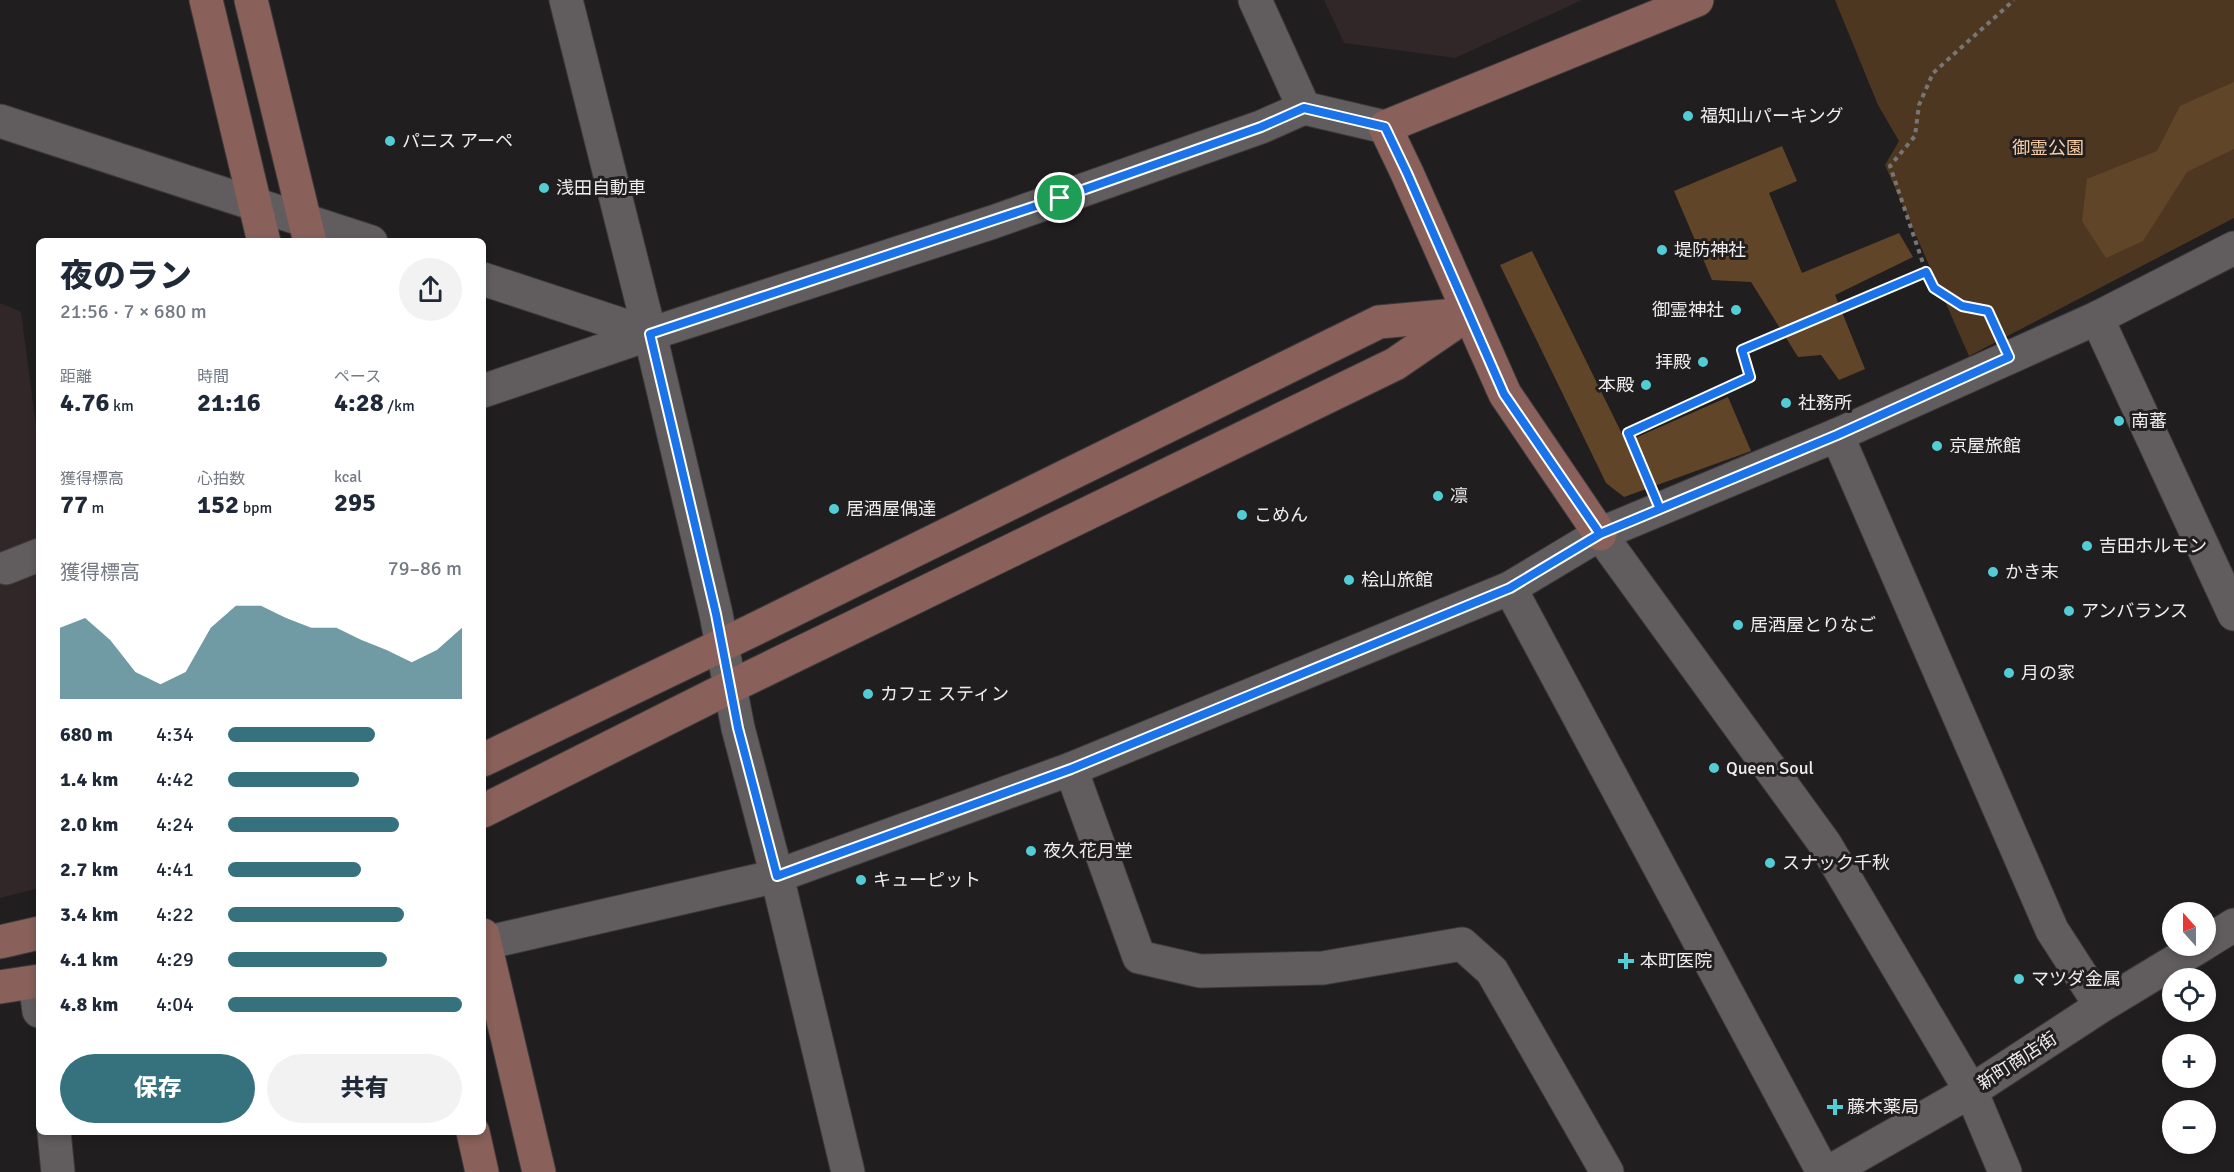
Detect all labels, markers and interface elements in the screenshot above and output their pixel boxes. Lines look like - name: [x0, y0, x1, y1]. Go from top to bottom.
- place label: 福知山パーキング: [1700, 105, 1843, 127]
- marker: 福知山パーキング: [1681, 109, 1695, 123]
- place label: パニス アーペ: [402, 130, 513, 152]
- marker: パニス アーペ: [383, 134, 397, 148]
- park label: 御霊公園: [2012, 137, 2084, 159]
- pin: [1034, 172, 1085, 223]
- place label: 浅田自動車: [556, 177, 646, 199]
- marker: 浅田自動車: [537, 181, 551, 195]
- icon: arrive: [1043, 181, 1076, 214]
- place label: 堤防神社: [1674, 239, 1746, 261]
- marker: 堤防神社: [1655, 243, 1669, 257]
- text: 夜のラン: [60, 256, 192, 297]
- button: share: [399, 258, 462, 321]
- text: 21:56 · 7 × 680 m: [60, 299, 207, 324]
- place label: 御霊神社: [1652, 299, 1724, 321]
- marker: 御霊神社: [1729, 303, 1743, 317]
- place label: 拝殿: [1655, 351, 1691, 373]
- marker: 拝殿: [1696, 355, 1710, 369]
- text: 距離: [60, 367, 92, 387]
- text: 時間: [197, 367, 229, 387]
- text: ペース: [334, 367, 381, 387]
- place label: 本殿: [1598, 374, 1634, 396]
- marker: 本殿: [1639, 378, 1653, 392]
- text: 4.76: [60, 387, 110, 419]
- text: 21:16: [197, 387, 261, 419]
- text: 4:28: [334, 387, 384, 419]
- place label: 社務所: [1798, 392, 1852, 414]
- text: km: [110, 396, 134, 416]
- text: /km: [384, 396, 415, 416]
- marker: 社務所: [1779, 396, 1793, 410]
- place label: 南蕃: [2131, 410, 2167, 432]
- marker: 南蕃: [2112, 414, 2126, 428]
- place label: 京屋旅館: [1949, 435, 2021, 457]
- marker: 京屋旅館: [1930, 439, 1944, 453]
- text: kcal: [334, 467, 362, 487]
- text: 獲得標高: [60, 469, 124, 489]
- text: 心拍数: [197, 469, 245, 489]
- place label: 凛: [1450, 485, 1468, 507]
- text: 295: [334, 487, 376, 519]
- text: 77: [60, 489, 88, 521]
- text: 152: [197, 489, 239, 521]
- marker: 凛: [1431, 489, 1445, 503]
- text: m: [88, 498, 104, 518]
- text: bpm: [239, 498, 272, 518]
- place label: 居酒屋偶達: [846, 498, 936, 520]
- marker: 居酒屋偶達: [827, 502, 841, 516]
- place label: こめん: [1254, 504, 1308, 526]
- marker: こめん: [1235, 508, 1249, 522]
- place label: 吉田ホルモン: [2099, 535, 2207, 557]
- marker: 吉田ホルモン: [2080, 539, 2094, 553]
- text: 79–86 m: [388, 556, 462, 581]
- text: 獲得標高: [60, 560, 140, 585]
- place label: かき末: [2005, 561, 2059, 583]
- marker: かき末: [1986, 565, 2000, 579]
- place label: 桧山旅館: [1361, 569, 1433, 591]
- marker: 桧山旅館: [1342, 573, 1356, 587]
- place label: アンバランス: [2081, 600, 2188, 622]
- marker: アンバランス: [2062, 604, 2076, 618]
- place label: 居酒屋とりなご: [1750, 614, 1876, 636]
- marker: 居酒屋とりなご: [1731, 618, 1745, 632]
- place label: 月の家: [2021, 662, 2075, 684]
- marker: 月の家: [2002, 666, 2016, 680]
- place label: カフェ スティン: [880, 683, 1009, 705]
- marker: カフェ スティン: [861, 687, 875, 701]
- text: 680 m: [60, 722, 113, 747]
- text: 4:34: [156, 722, 194, 747]
- place label: Queen Soul: [1726, 757, 1814, 779]
- marker: Queen Soul: [1707, 761, 1721, 775]
- text: 1.4 km: [60, 767, 118, 792]
- text: 4:42: [156, 767, 194, 792]
- text: 2.0 km: [60, 812, 118, 837]
- text: 4:24: [156, 812, 194, 837]
- place label: 夜久花月堂: [1043, 840, 1133, 862]
- marker: 夜久花月堂: [1024, 844, 1038, 858]
- place label: スナック千秋: [1782, 852, 1890, 874]
- marker: スナック千秋: [1763, 856, 1777, 870]
- text: 2.7 km: [60, 857, 118, 882]
- text: 4:41: [156, 857, 194, 882]
- place label: キューピット: [873, 869, 981, 891]
- marker: キューピット: [854, 873, 868, 887]
- text: 3.4 km: [60, 902, 118, 927]
- text: 4:22: [156, 902, 194, 927]
- north arrow: [2162, 902, 2216, 956]
- map controls: [2162, 902, 2216, 1154]
- text: 4.1 km: [60, 947, 118, 972]
- text: 4:29: [156, 947, 194, 972]
- place label: 本町医院: [1640, 950, 1712, 972]
- marker: 本町医院: [1617, 952, 1635, 970]
- place label: マツダ金属: [2031, 968, 2121, 990]
- button: locate: [2162, 968, 2216, 1022]
- marker: マツダ金属: [2012, 972, 2026, 986]
- text: 4.8 km: [60, 992, 118, 1017]
- text: 4:04: [156, 992, 194, 1017]
- street label: 新町商店街: [1973, 1027, 2061, 1095]
- button: +: [2162, 1034, 2216, 1088]
- button: 保存: [60, 1054, 255, 1123]
- button: 共有: [267, 1054, 462, 1123]
- place label: 藤木薬局: [1847, 1096, 1919, 1118]
- marker: 藤木薬局: [1828, 1100, 1842, 1114]
- button: −: [2162, 1100, 2216, 1154]

